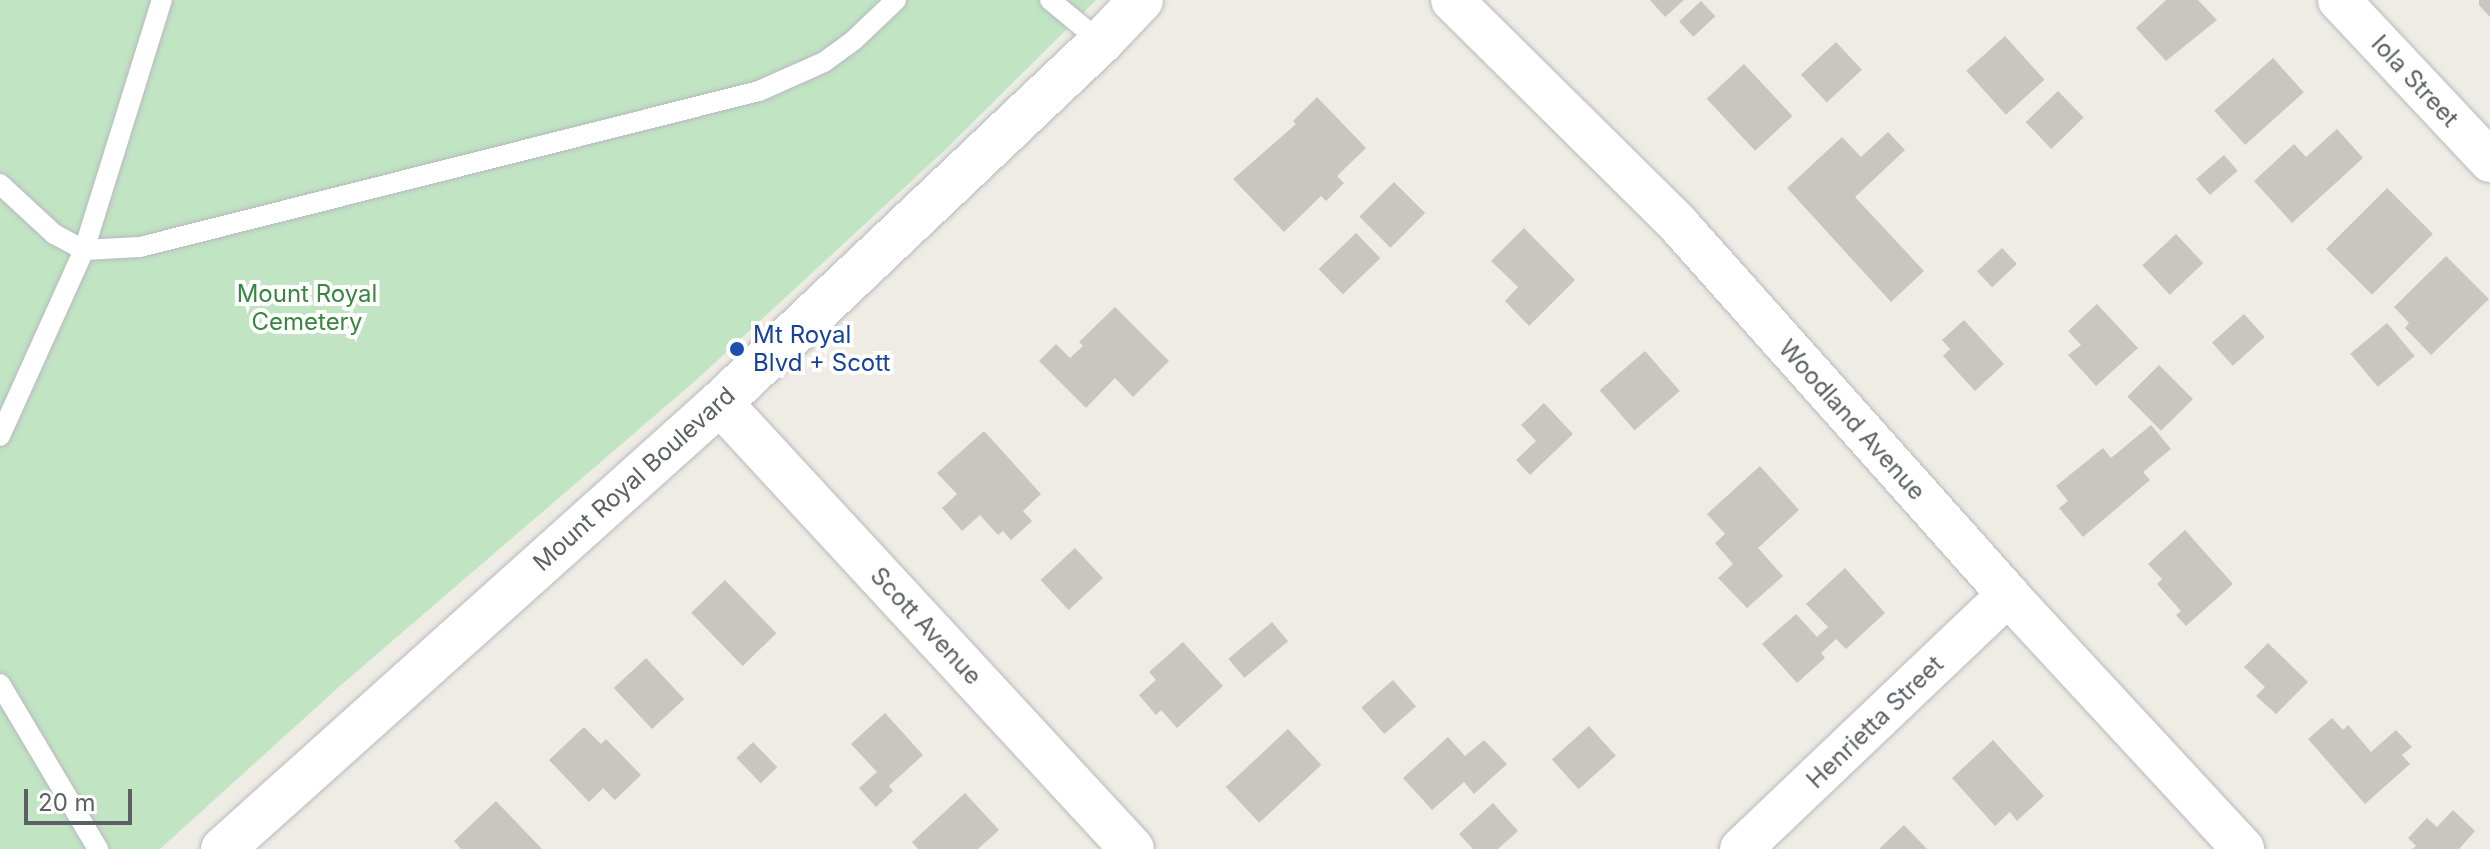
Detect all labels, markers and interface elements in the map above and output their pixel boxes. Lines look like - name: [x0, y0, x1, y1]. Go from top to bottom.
- street label: Iola Street: [2365, 29, 2465, 133]
- park label: Mount Royal Cemetery: [237, 280, 377, 336]
- place label: Mt Royal Blvd + Scott: [753, 321, 890, 377]
- street label: Woodland Avenue: [1773, 334, 1931, 506]
- marker: Mt Royal Blvd + Scott: [728, 340, 746, 358]
- street label: Mount Royal Boulevard: [527, 381, 741, 577]
- street label: Scott Avenue: [864, 561, 988, 691]
- street label: Henrietta Street: [1801, 650, 1949, 794]
- scale bar: [28, 773, 136, 823]
- text: 20 m: [38, 788, 96, 817]

